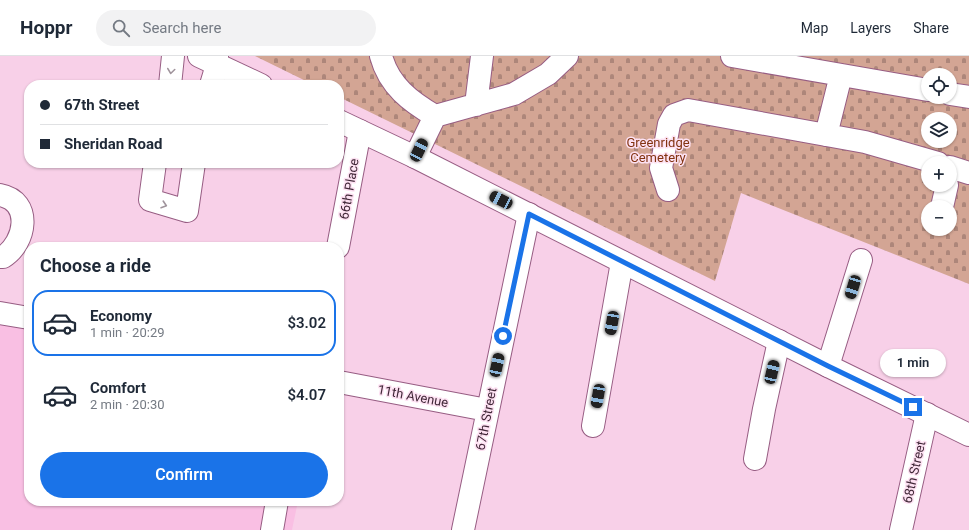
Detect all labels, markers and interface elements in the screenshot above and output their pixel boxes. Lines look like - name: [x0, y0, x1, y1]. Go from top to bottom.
- search box: [96, 10, 376, 46]
- text: Hoppr: [20, 16, 72, 39]
- icon: search: [110, 17, 132, 39]
- text: Search here: [142, 19, 221, 37]
- text: Map: [801, 20, 828, 36]
- text: Layers: [850, 20, 891, 36]
- text: Share: [913, 20, 949, 36]
- one-way arrow: [167, 67, 176, 74]
- map controls: [921, 68, 957, 236]
- button: locate: [921, 68, 957, 104]
- text: 67th Street: [64, 96, 139, 114]
- button: layers: [921, 112, 957, 148]
- text: Sheridan Road: [64, 135, 162, 153]
- park label: Greenridge Cemetery: [626, 135, 690, 165]
- car: [408, 137, 430, 163]
- button: +: [921, 156, 957, 192]
- street label: 66th Place: [336, 157, 362, 221]
- car: [488, 189, 514, 211]
- one-way arrow: [161, 200, 168, 209]
- button: −: [921, 200, 957, 236]
- text: Choose a ride: [40, 255, 151, 276]
- car: [844, 274, 862, 300]
- icon: car: [42, 305, 78, 341]
- text: Economy: [90, 307, 152, 325]
- car: [604, 310, 620, 336]
- text: $3.02: [287, 314, 326, 332]
- text: 1 min · 20:29: [90, 325, 165, 340]
- route start: [494, 327, 512, 345]
- callout: 1 min: [880, 349, 946, 377]
- car: [489, 352, 505, 378]
- text: 1 min: [897, 355, 929, 370]
- car: [763, 359, 781, 385]
- icon: car: [42, 377, 78, 413]
- text: Comfort: [90, 379, 146, 397]
- street label: 11th Avenue: [376, 382, 450, 410]
- car: [590, 383, 606, 409]
- text: $4.07: [287, 386, 326, 404]
- street label: 67th Street: [473, 386, 499, 452]
- text: 2 min · 20:30: [90, 397, 165, 412]
- route end: [904, 398, 922, 416]
- street label: 68th Street: [900, 439, 928, 505]
- button: Confirm: [40, 452, 328, 498]

